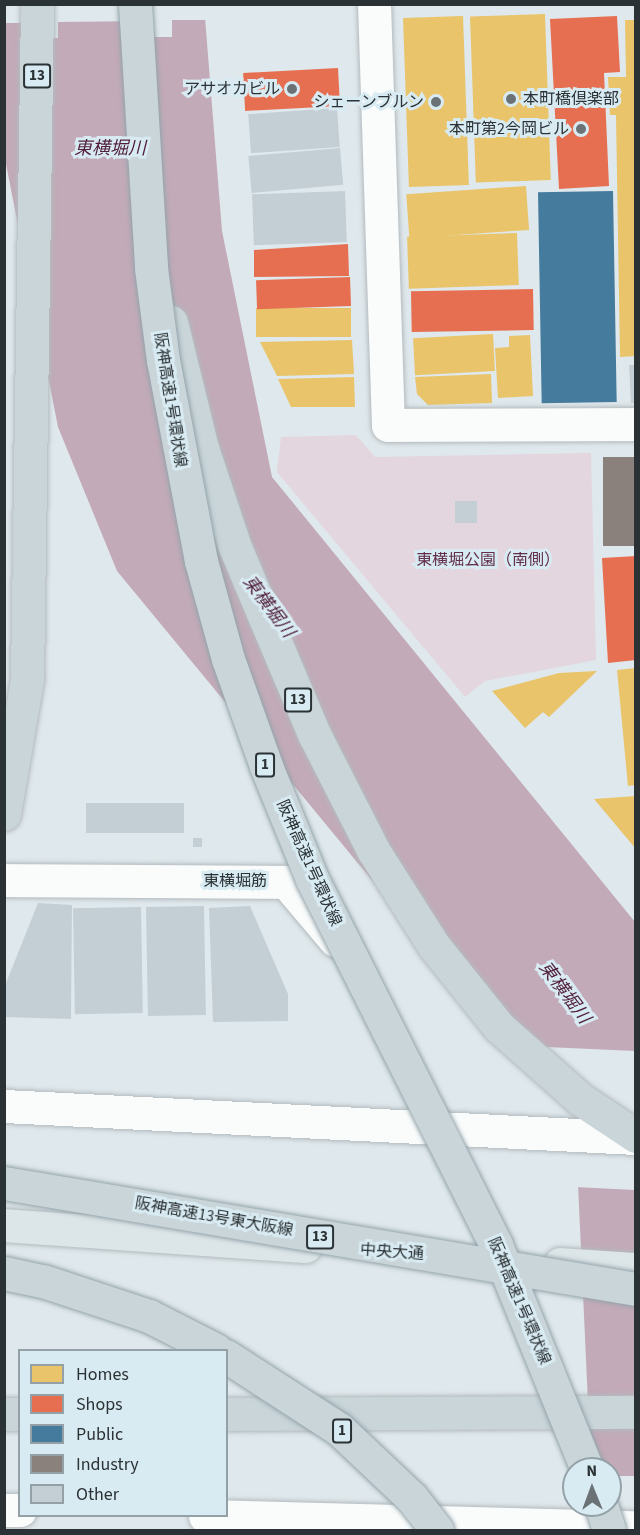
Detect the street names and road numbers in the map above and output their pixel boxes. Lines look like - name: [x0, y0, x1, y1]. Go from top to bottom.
- road number: 13: [22, 64, 52, 88]
- street label: 阪神高速1号環状線: [150, 331, 190, 469]
- road number: 13: [283, 688, 313, 712]
- road number: 1: [254, 753, 276, 777]
- street label: 阪神高速1号環状線: [273, 797, 345, 929]
- street label: 東横堀筋: [203, 871, 267, 891]
- street label: 阪神高速13号東大阪線: [134, 1194, 294, 1240]
- road number: 13: [305, 1225, 335, 1249]
- street label: 阪神高速1号環状線: [484, 1235, 554, 1367]
- street label: 中央大通: [359, 1240, 425, 1264]
- road number: 1: [332, 1419, 352, 1443]

